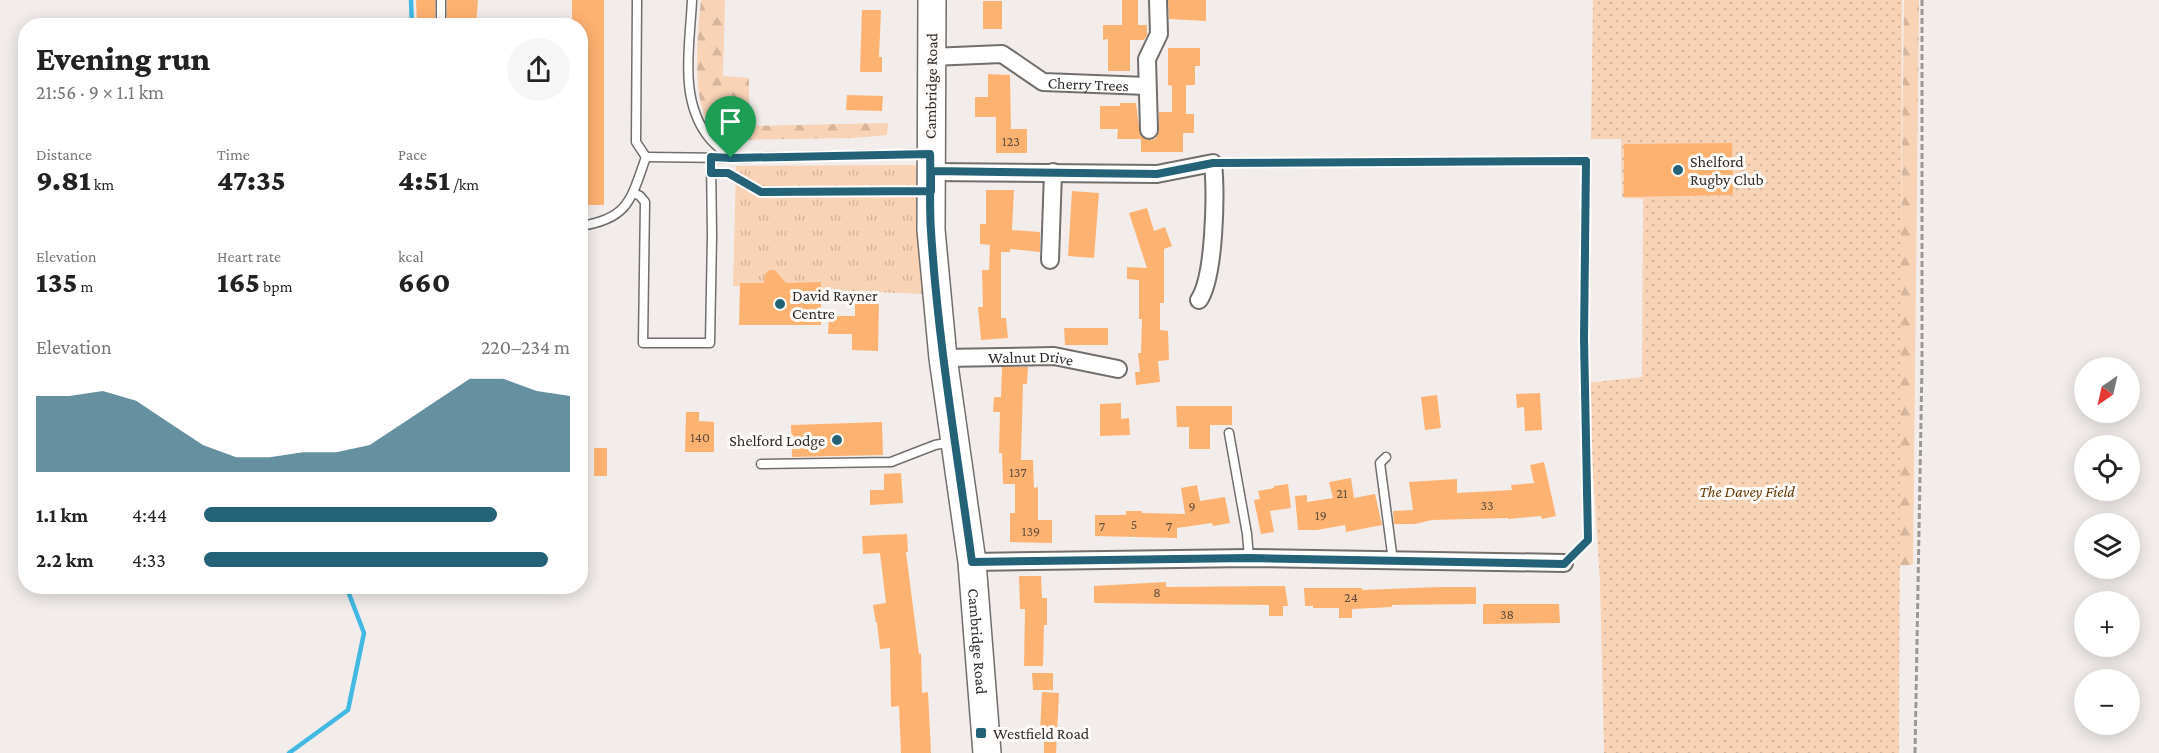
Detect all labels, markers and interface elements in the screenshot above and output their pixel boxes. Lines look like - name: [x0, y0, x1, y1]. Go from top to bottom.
- street label: Cambridge Road: [922, 32, 941, 139]
- button: share: [507, 38, 570, 101]
- text: Evening run: [36, 40, 210, 77]
- street label: Cherry Trees: [1047, 74, 1129, 94]
- text: 21:56 · 9 × 1.1 km: [36, 81, 164, 103]
- pin: [705, 96, 756, 158]
- icon: arrive: [714, 105, 747, 138]
- house number: 123: [1002, 133, 1020, 149]
- text: Distance: [36, 146, 92, 163]
- text: Time: [217, 146, 250, 163]
- text: Pace: [398, 146, 427, 163]
- place label: Shelford Rugby Club: [1690, 153, 1764, 189]
- text: 9.81: [36, 163, 91, 196]
- text: 47:35: [217, 163, 286, 196]
- text: 4:51: [398, 163, 450, 196]
- marker: Shelford Rugby Club: [1671, 163, 1685, 177]
- text: km: [91, 176, 114, 193]
- text: /km: [450, 176, 479, 193]
- text: Elevation: [36, 248, 97, 265]
- text: Heart rate: [217, 248, 281, 265]
- text: kcal: [398, 248, 424, 265]
- text: 135: [36, 265, 78, 298]
- text: 165: [217, 265, 260, 298]
- text: 660: [398, 265, 450, 298]
- text: m: [78, 278, 93, 295]
- text: bpm: [260, 278, 293, 295]
- place label: David Rayner Centre: [792, 287, 878, 322]
- marker: David Rayner Centre: [773, 297, 787, 311]
- text: Elevation: [36, 336, 112, 358]
- text: 220–234 m: [481, 336, 570, 358]
- street label: Walnut Drive: [988, 347, 1075, 368]
- north arrow: [2074, 357, 2140, 423]
- map controls: [2074, 357, 2140, 735]
- house number: 140: [690, 429, 710, 445]
- place label: Shelford Lodge: [729, 432, 825, 450]
- marker: Shelford Lodge: [830, 433, 844, 447]
- button: locate: [2074, 435, 2140, 501]
- house number: 137: [1009, 464, 1027, 480]
- park label: The Davey Field: [1699, 483, 1795, 501]
- house number: 21: [1336, 485, 1348, 501]
- house number: 33: [1480, 497, 1494, 513]
- house number: 9: [1188, 498, 1196, 514]
- text: 1.1 km: [36, 504, 88, 526]
- text: 4:44: [132, 504, 167, 526]
- house number: 19: [1315, 507, 1327, 523]
- button: layers: [2074, 513, 2140, 579]
- house number: 5: [1131, 516, 1137, 532]
- house number: 7: [1099, 518, 1106, 534]
- house number: 7: [1166, 518, 1173, 534]
- house number: 139: [1022, 523, 1040, 539]
- text: 2.2 km: [36, 549, 94, 571]
- text: 4:33: [132, 549, 166, 571]
- house number: 8: [1153, 584, 1161, 600]
- street label: Cambridge Road: [966, 588, 991, 695]
- house number: 24: [1344, 589, 1358, 605]
- button: +: [2074, 591, 2140, 657]
- house number: 38: [1500, 606, 1514, 622]
- button: −: [2074, 669, 2140, 735]
- place label: Westfield Road: [993, 725, 1090, 742]
- marker: Westfield Road: [974, 726, 988, 740]

